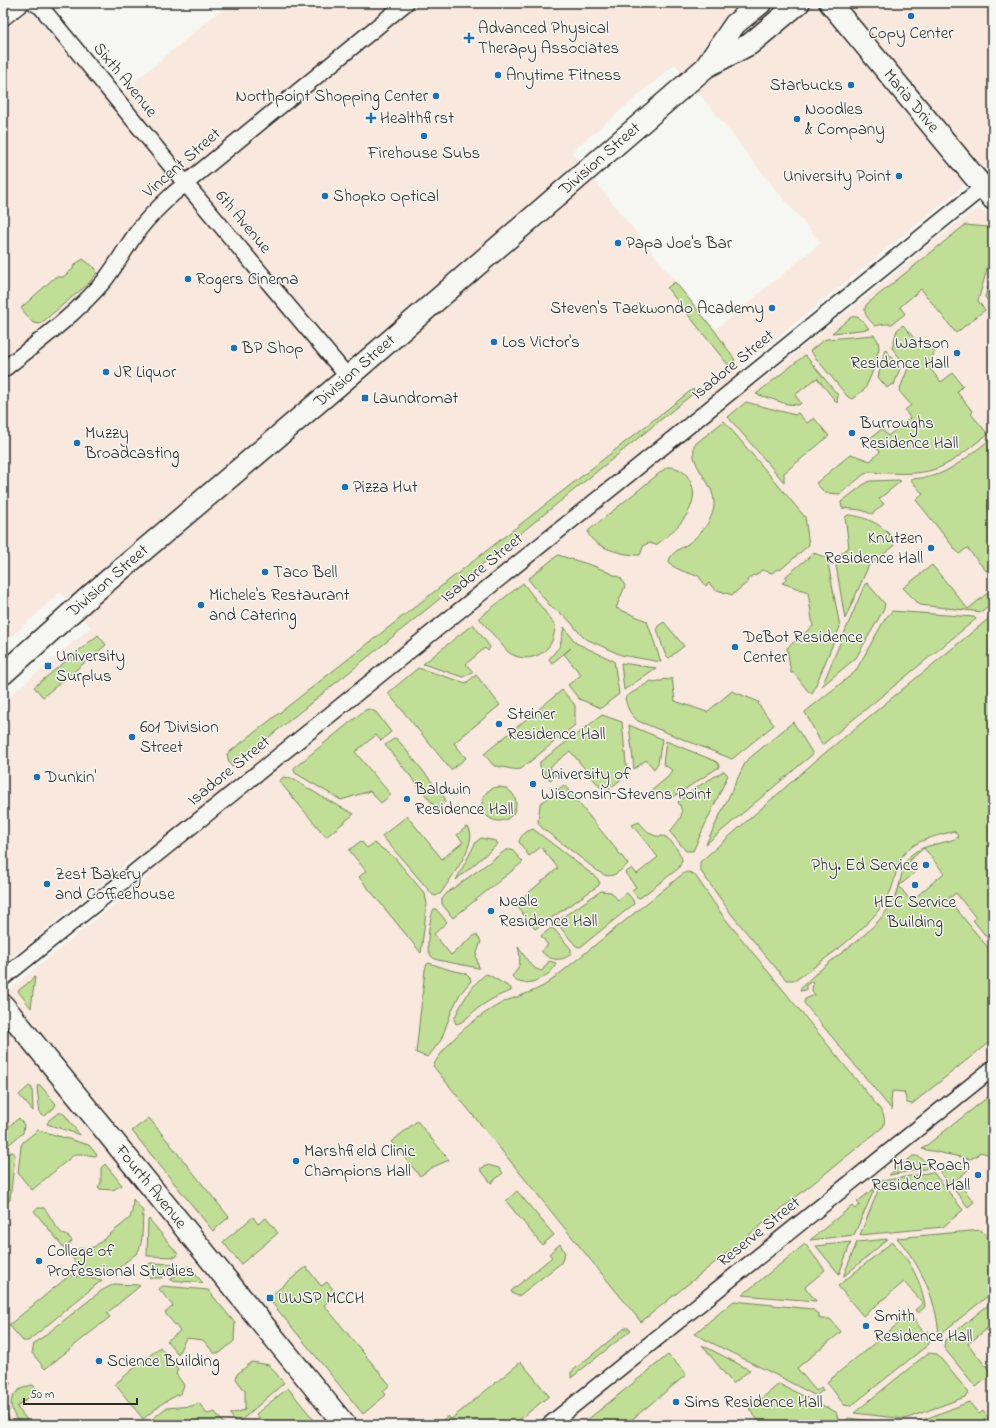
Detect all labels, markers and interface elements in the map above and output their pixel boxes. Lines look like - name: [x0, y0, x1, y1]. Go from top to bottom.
- marker: Copy Center: [906, 11, 916, 21]
- place label: Advanced Physical Therapy Associates: [478, 16, 619, 62]
- place label: Copy Center: [868, 21, 954, 47]
- marker: Advanced Physical Therapy Associates: [463, 32, 475, 44]
- street label: Sixth Avenue: [87, 37, 163, 123]
- place label: Anytime Fitness: [506, 63, 621, 89]
- street label: Maria Drive: [877, 64, 945, 139]
- marker: Anytime Fitness: [493, 70, 503, 80]
- place label: Starbucks: [770, 73, 843, 98]
- marker: Starbucks: [846, 80, 856, 90]
- place label: Northpoint Shopping Center: [236, 84, 429, 111]
- marker: Northpoint Shopping Center: [431, 91, 441, 101]
- place label: Noodles & Company: [805, 97, 885, 143]
- place label: Healthfirst: [380, 106, 454, 131]
- marker: Healthfirst: [365, 112, 377, 124]
- marker: Noodles & Company: [792, 114, 802, 124]
- street label: Division Street: [553, 116, 647, 202]
- street label: Vincent Street: [137, 122, 227, 205]
- marker: Firehouse Subs: [419, 131, 429, 141]
- place label: Firehouse Subs: [367, 141, 480, 166]
- place label: University Point: [783, 164, 891, 190]
- marker: University Point: [894, 171, 904, 181]
- place label: Shopko Optical: [333, 184, 439, 209]
- street label: 6th Avenue: [209, 185, 277, 260]
- marker: Shopko Optical: [320, 191, 330, 201]
- place label: Papa Joe's Bar: [626, 231, 733, 256]
- marker: Papa Joe's Bar: [613, 238, 623, 248]
- place label: Rogers Cinema: [196, 267, 298, 294]
- marker: Rogers Cinema: [183, 274, 193, 284]
- place label: Steven's Taekwondo Academy: [550, 296, 764, 322]
- marker: Steven's Taekwondo Academy: [767, 303, 777, 313]
- street label: Isadore Street: [686, 324, 780, 406]
- street label: Division Street: [308, 328, 402, 414]
- place label: Los Victor's: [502, 330, 580, 355]
- place label: Watson Residence Hall: [851, 331, 949, 376]
- place label: BP Shop: [241, 336, 304, 361]
- marker: Los Victor's: [489, 337, 499, 347]
- marker: BP Shop: [229, 343, 239, 353]
- marker: Watson Residence Hall: [952, 348, 962, 358]
- place label: JR Liquor: [114, 360, 177, 385]
- marker: JR Liquor: [101, 367, 111, 377]
- place label: Laundromat: [373, 386, 459, 411]
- marker: Laundromat: [360, 393, 370, 403]
- place label: Burroughs Residence Hall: [859, 411, 959, 456]
- place label: Muzzy Broadcasting: [84, 421, 179, 468]
- marker: Burroughs Residence Hall: [847, 428, 857, 438]
- marker: Muzzy Broadcasting: [72, 438, 82, 448]
- place label: Pizza Hut: [353, 475, 418, 500]
- marker: Pizza Hut: [340, 482, 350, 492]
- place label: Knutzen Residence Hall: [825, 526, 923, 571]
- street label: Isadore Street: [435, 527, 529, 609]
- street label: Division Street: [61, 538, 155, 624]
- marker: Knutzen Residence Hall: [926, 543, 936, 553]
- place label: Taco Bell: [273, 560, 337, 585]
- marker: Taco Bell: [260, 567, 270, 577]
- place label: Michele's Restaurant and Catering: [209, 583, 350, 630]
- marker: Michele's Restaurant and Catering: [196, 600, 206, 610]
- place label: DeBot Residence Center: [742, 625, 863, 670]
- marker: DeBot Residence Center: [730, 642, 740, 652]
- place label: University Surplus: [56, 644, 125, 689]
- marker: University Surplus: [43, 661, 53, 671]
- place label: Steiner Residence Hall: [507, 702, 606, 747]
- place label: 601 Division Street: [140, 715, 219, 760]
- marker: Steiner Residence Hall: [494, 719, 504, 729]
- street label: Isadore Street: [182, 730, 276, 812]
- marker: 601 Division Street: [127, 732, 137, 742]
- place label: University of Wisconsin–Stevens Point: [541, 762, 712, 807]
- place label: Dunkin': [44, 765, 96, 790]
- marker: Dunkin': [32, 772, 42, 782]
- place label: Baldwin Residence Hall: [414, 777, 514, 822]
- marker: University of Wisconsin–Stevens Point: [528, 779, 538, 789]
- marker: Baldwin Residence Hall: [402, 794, 412, 804]
- place label: Phy. Ed Service: [811, 853, 918, 879]
- marker: Phy. Ed Service: [921, 860, 931, 870]
- place label: Zest Bakery and Coffeehouse: [55, 862, 175, 907]
- marker: Zest Bakery and Coffeehouse: [42, 879, 52, 889]
- marker: HEC Service Building: [910, 880, 920, 890]
- place label: Neale Residence Hall: [499, 889, 598, 934]
- place label: HEC Service Building: [874, 890, 957, 937]
- marker: Neale Residence Hall: [486, 906, 496, 916]
- street label: Fourth Avenue: [109, 1139, 193, 1235]
- place label: Marshfield Clinic Champions Hall: [304, 1139, 415, 1184]
- place label: May–Roach Residence Hall: [872, 1153, 970, 1198]
- marker: Marshfield Clinic Champions Hall: [291, 1156, 301, 1166]
- marker: May–Roach Residence Hall: [973, 1170, 983, 1180]
- street label: Reserve Street: [712, 1191, 806, 1273]
- place label: College of Professional Studies: [47, 1239, 195, 1284]
- marker: College of Professional Studies: [34, 1256, 44, 1266]
- place label: UWSP MCCH: [278, 1286, 364, 1311]
- marker: UWSP MCCH: [265, 1293, 275, 1303]
- place label: Smith Residence Hall: [874, 1304, 973, 1349]
- marker: Smith Residence Hall: [861, 1321, 871, 1331]
- place label: Science Building: [107, 1349, 220, 1376]
- marker: Science Building: [94, 1356, 104, 1366]
- scale bar: [24, 1380, 137, 1406]
- text: 50 m: [30, 1386, 54, 1404]
- place label: Sims Residence Hall: [684, 1390, 823, 1415]
- marker: Sims Residence Hall: [671, 1397, 681, 1407]

